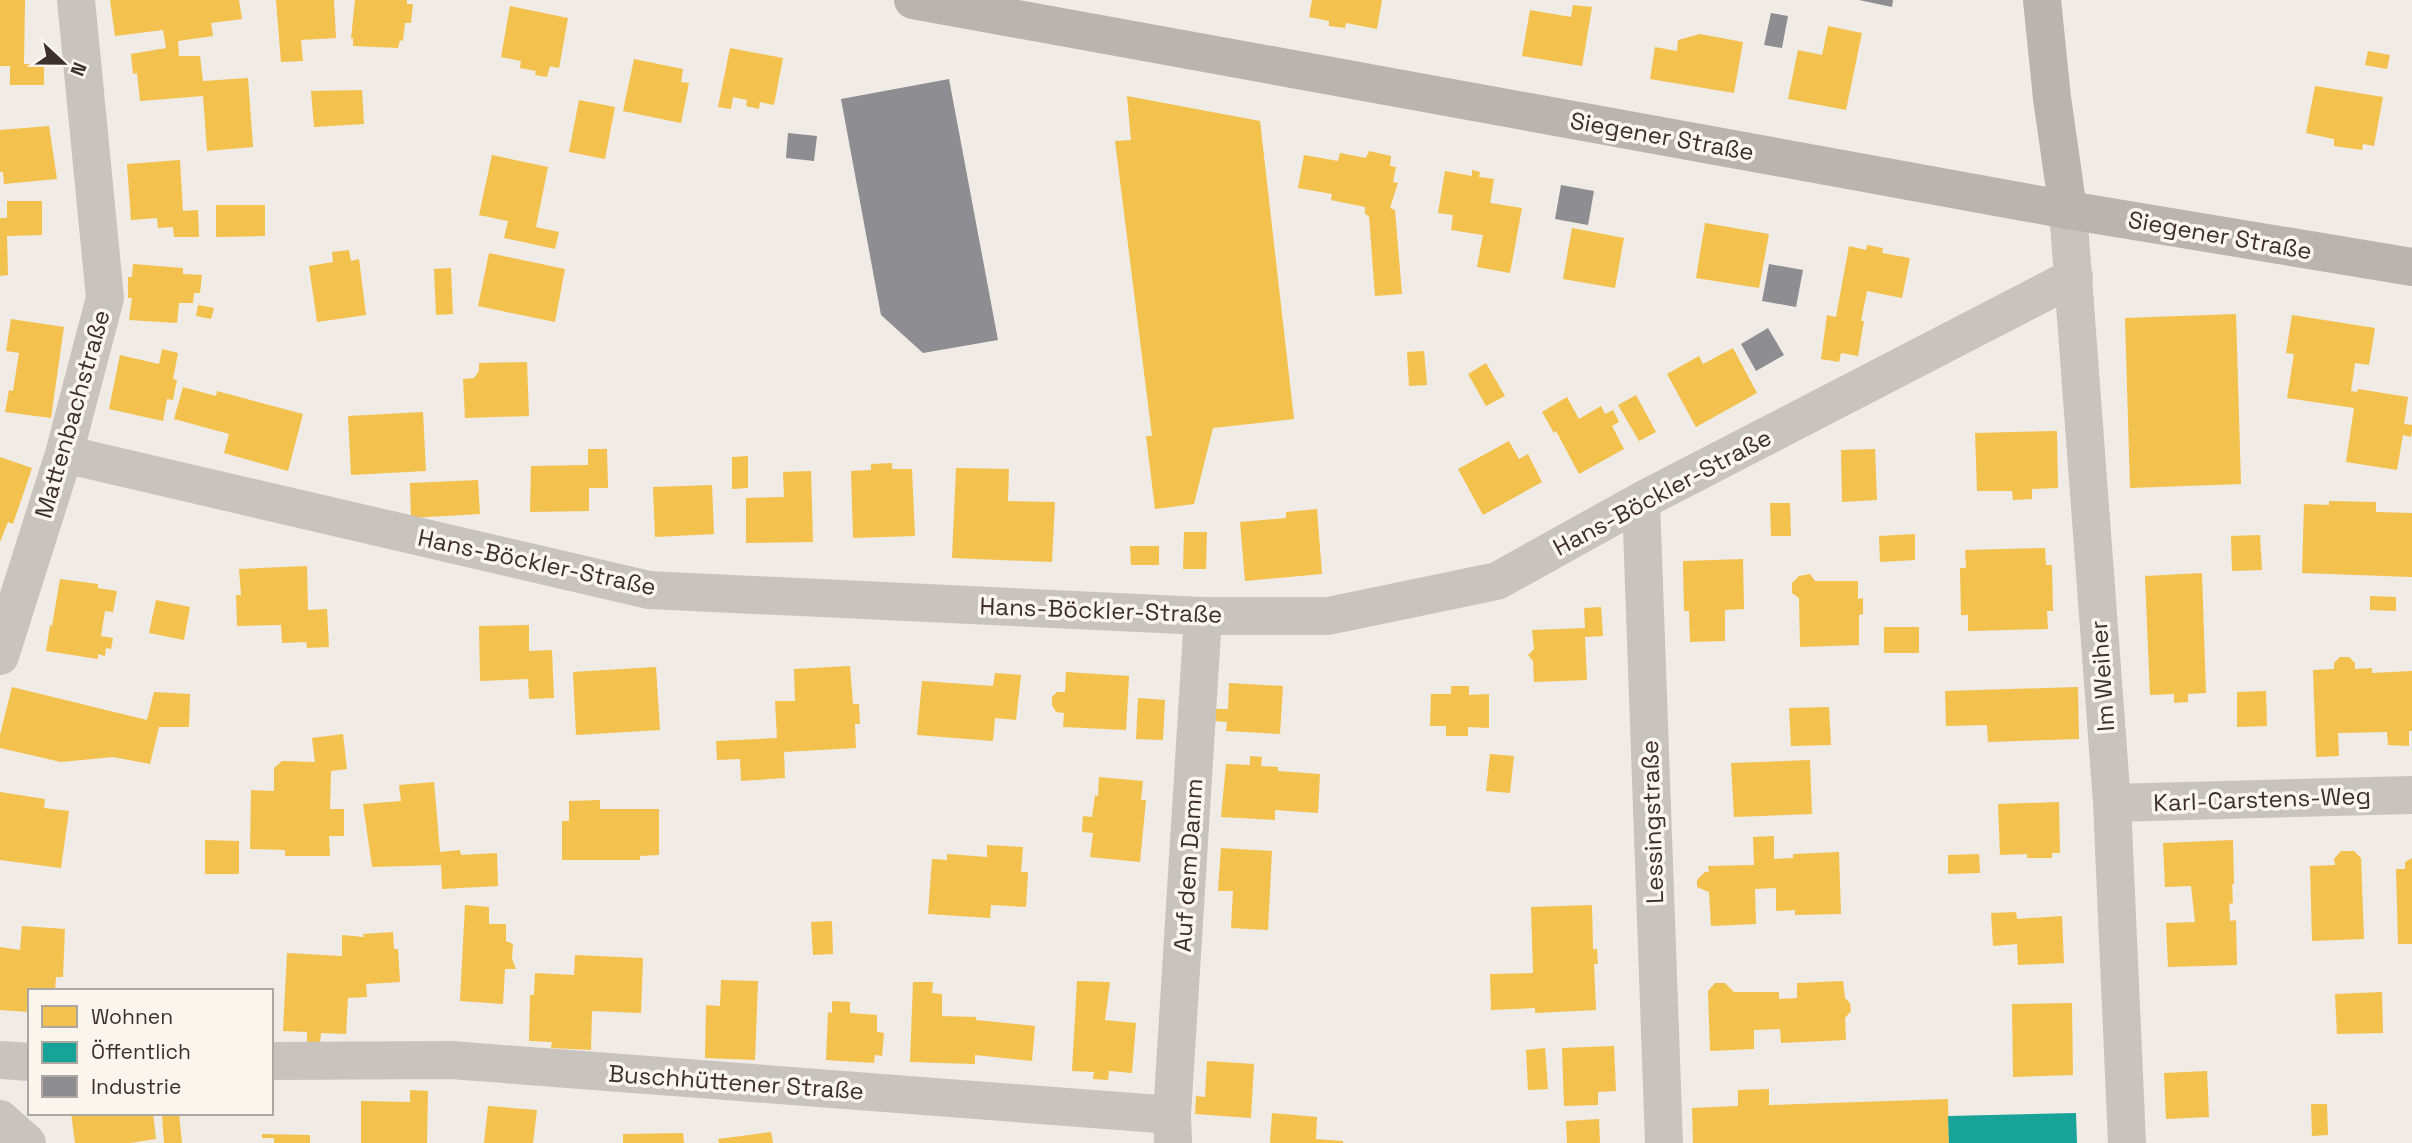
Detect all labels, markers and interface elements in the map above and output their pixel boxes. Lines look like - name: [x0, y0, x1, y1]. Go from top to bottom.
- north arrow: [28, 28, 98, 98]
- text: N: [64, 59, 92, 80]
- street label: Siegener Straße: [1568, 105, 1756, 167]
- street label: Siegener Straße: [2126, 204, 2314, 266]
- street label: Mattenbachstraße: [27, 306, 117, 522]
- street label: Hans-Böckler-Straße: [1548, 421, 1776, 563]
- street label: Hans-Böckler-Straße: [415, 522, 659, 602]
- street label: Hans-Böckler-Straße: [979, 590, 1223, 630]
- street label: Im Weiher: [2083, 619, 2121, 733]
- street label: Lessingstraße: [1634, 740, 1670, 904]
- street label: Auf dem Damm: [1166, 777, 1210, 953]
- street label: Karl-Carstens-Weg: [2153, 780, 2371, 818]
- legend: [28, 989, 273, 1115]
- text: Wohnen: [91, 1003, 173, 1030]
- text: Öffentlich: [91, 1038, 191, 1065]
- street label: Buschhüttener Straße: [607, 1058, 865, 1106]
- text: Industrie: [91, 1073, 181, 1100]

